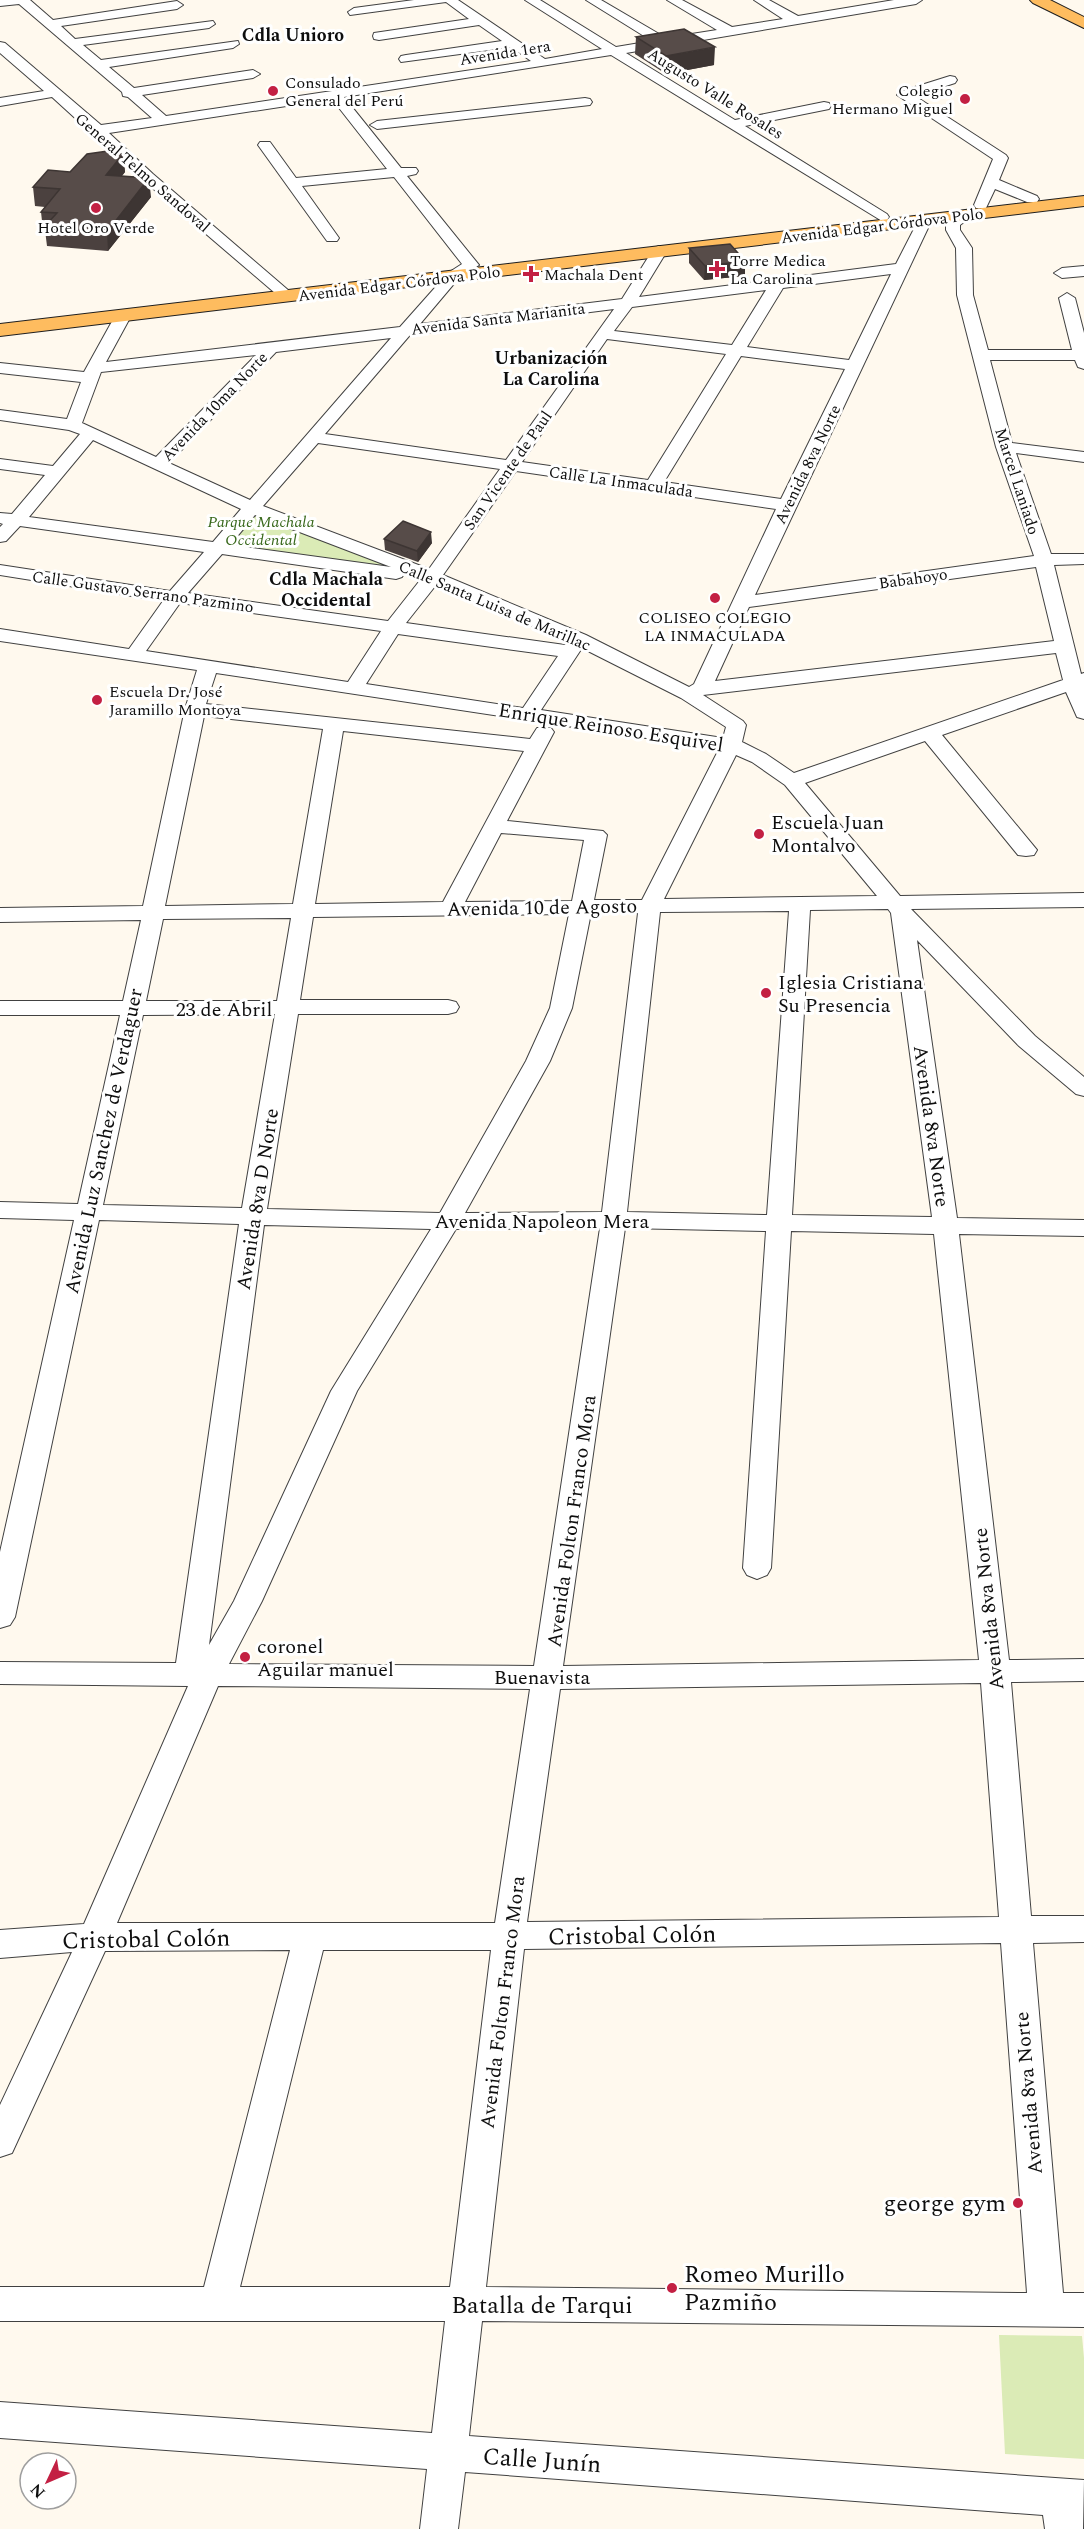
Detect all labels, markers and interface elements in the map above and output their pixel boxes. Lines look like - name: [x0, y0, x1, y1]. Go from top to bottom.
- district label: Cdla Unioro: [242, 22, 344, 49]
- street label: Avenida 1era: [458, 34, 553, 72]
- street label: Augusto Valle Rosales: [643, 42, 788, 146]
- place label: Consulado General del Perú: [285, 71, 403, 113]
- place label: Colegio Hermano Miguel: [832, 79, 953, 121]
- marker: Consulado General del Perú: [266, 84, 280, 98]
- marker: Colegio Hermano Miguel: [958, 92, 972, 106]
- street label: General Telmo Sandoval: [69, 107, 215, 238]
- marker: Hotel Oro Verde: [89, 201, 103, 215]
- street label: Avenida Edgar Córdova Polo: [780, 202, 985, 250]
- place label: Hotel Oro Verde: [37, 216, 155, 240]
- place label: Torre Medica La Carolina: [730, 249, 826, 291]
- street label: Avenida Edgar Córdova Polo: [297, 260, 502, 308]
- marker: Torre Medica La Carolina: [708, 260, 726, 278]
- place label: Machala Dent: [544, 263, 644, 287]
- marker: Machala Dent: [522, 265, 540, 283]
- street label: Avenida Santa Marianita: [410, 296, 587, 342]
- district label: Urbanización La Carolina: [494, 345, 608, 393]
- street label: Avenida 10ma Norte: [156, 346, 274, 467]
- street label: Avenida 8va Norte: [769, 401, 847, 528]
- street label: San Vicente de Paul: [458, 406, 558, 535]
- street label: Marcel Laniado: [988, 425, 1046, 538]
- street label: Calle La Inmaculada: [547, 460, 695, 504]
- park label: Parque Machala Occidental: [207, 510, 315, 552]
- street label: Calle Santa Luisa de Marillac: [395, 554, 595, 657]
- street label: Babahoyo: [877, 562, 949, 596]
- street label: Calle Gustavo Serrano Pazmino: [31, 565, 255, 619]
- district label: Cdla Machala Occidental: [269, 566, 384, 614]
- marker: COLISEO COLEGIO LA INMACULADA: [708, 591, 722, 605]
- place label: COLISEO COLEGIO LA INMACULADA: [639, 606, 791, 648]
- place label: Escuela Dr. José Jaramillo Montoya: [109, 680, 241, 722]
- marker: Escuela Dr. José Jaramillo Montoya: [90, 693, 104, 707]
- street label: Enrique Reinoso Esquivel: [496, 695, 726, 761]
- place label: Escuela Juan Montalvo: [771, 808, 884, 861]
- marker: Escuela Juan Montalvo: [752, 827, 766, 841]
- street label: Avenida 10 de Agosto: [446, 891, 638, 925]
- place label: Iglesia Cristiana Su Presencia: [778, 968, 924, 1021]
- street label: Avenida Luz Sanchez de Verdaguer: [57, 986, 151, 1297]
- marker: Iglesia Cristiana Su Presencia: [759, 986, 773, 1000]
- street label: 23 de Abril: [176, 995, 272, 1025]
- street label: Avenida 8va Norte: [905, 1043, 957, 1209]
- street label: Avenida 8va D Norte: [229, 1106, 287, 1292]
- street label: Avenida Napoleon Mera: [435, 1207, 650, 1237]
- street label: Avenida Folton Franco Mora: [539, 1393, 605, 1649]
- street label: Avenida 8va Norte: [966, 1526, 1012, 1692]
- place label: coronel Aguilar manuel: [257, 1632, 394, 1685]
- marker: coronel Aguilar manuel: [238, 1650, 252, 1664]
- street label: Buenavista: [494, 1663, 590, 1693]
- street label: Avenida Folton Franco Mora: [473, 1874, 533, 2130]
- street label: Cristobal Colón: [547, 1917, 717, 1955]
- street label: Cristobal Colón: [61, 1921, 231, 1959]
- street label: Avenida 8va Norte: [1007, 2010, 1051, 2175]
- place label: george gym: [883, 2186, 1006, 2222]
- marker: george gym: [1011, 2196, 1025, 2210]
- place label: Romeo Murillo Pazmiño: [684, 2257, 845, 2321]
- marker: Romeo Murillo Pazmiño: [665, 2281, 679, 2295]
- street label: Batalla de Tarqui: [451, 2288, 633, 2324]
- street label: Calle Junín: [481, 2439, 602, 2483]
- north arrow: [18, 2451, 78, 2511]
- text: N: [25, 2478, 51, 2504]

